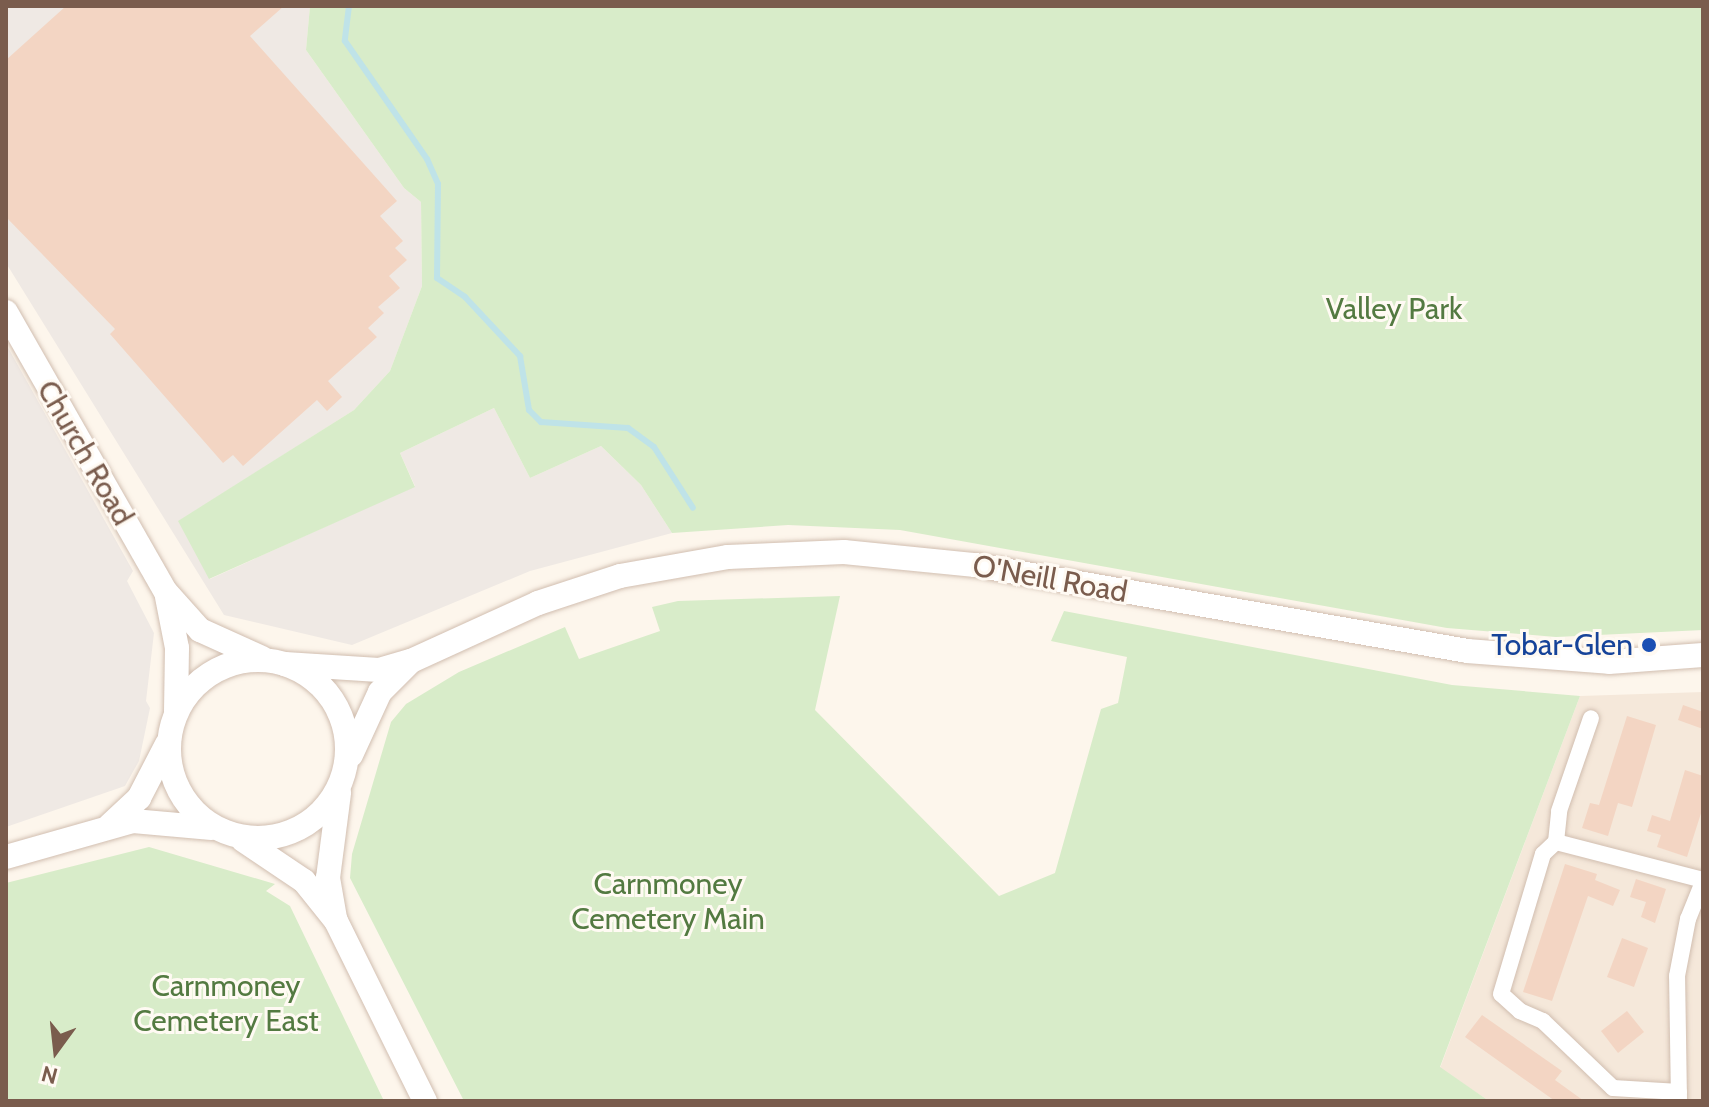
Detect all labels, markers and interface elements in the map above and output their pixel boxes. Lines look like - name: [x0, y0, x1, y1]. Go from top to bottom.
- park label: Valley Park: [1326, 291, 1462, 327]
- street label: Church Road: [29, 374, 141, 532]
- street label: O'Neill Road: [970, 548, 1130, 610]
- place label: Tobar-Glen: [1491, 627, 1633, 663]
- marker: Tobar-Glen: [1640, 636, 1658, 654]
- park label: Carnmoney Cemetery Main: [571, 866, 765, 936]
- park label: Carnmoney Cemetery East: [133, 968, 319, 1038]
- north arrow: [16, 1011, 96, 1091]
- text: N: [39, 1060, 61, 1090]

